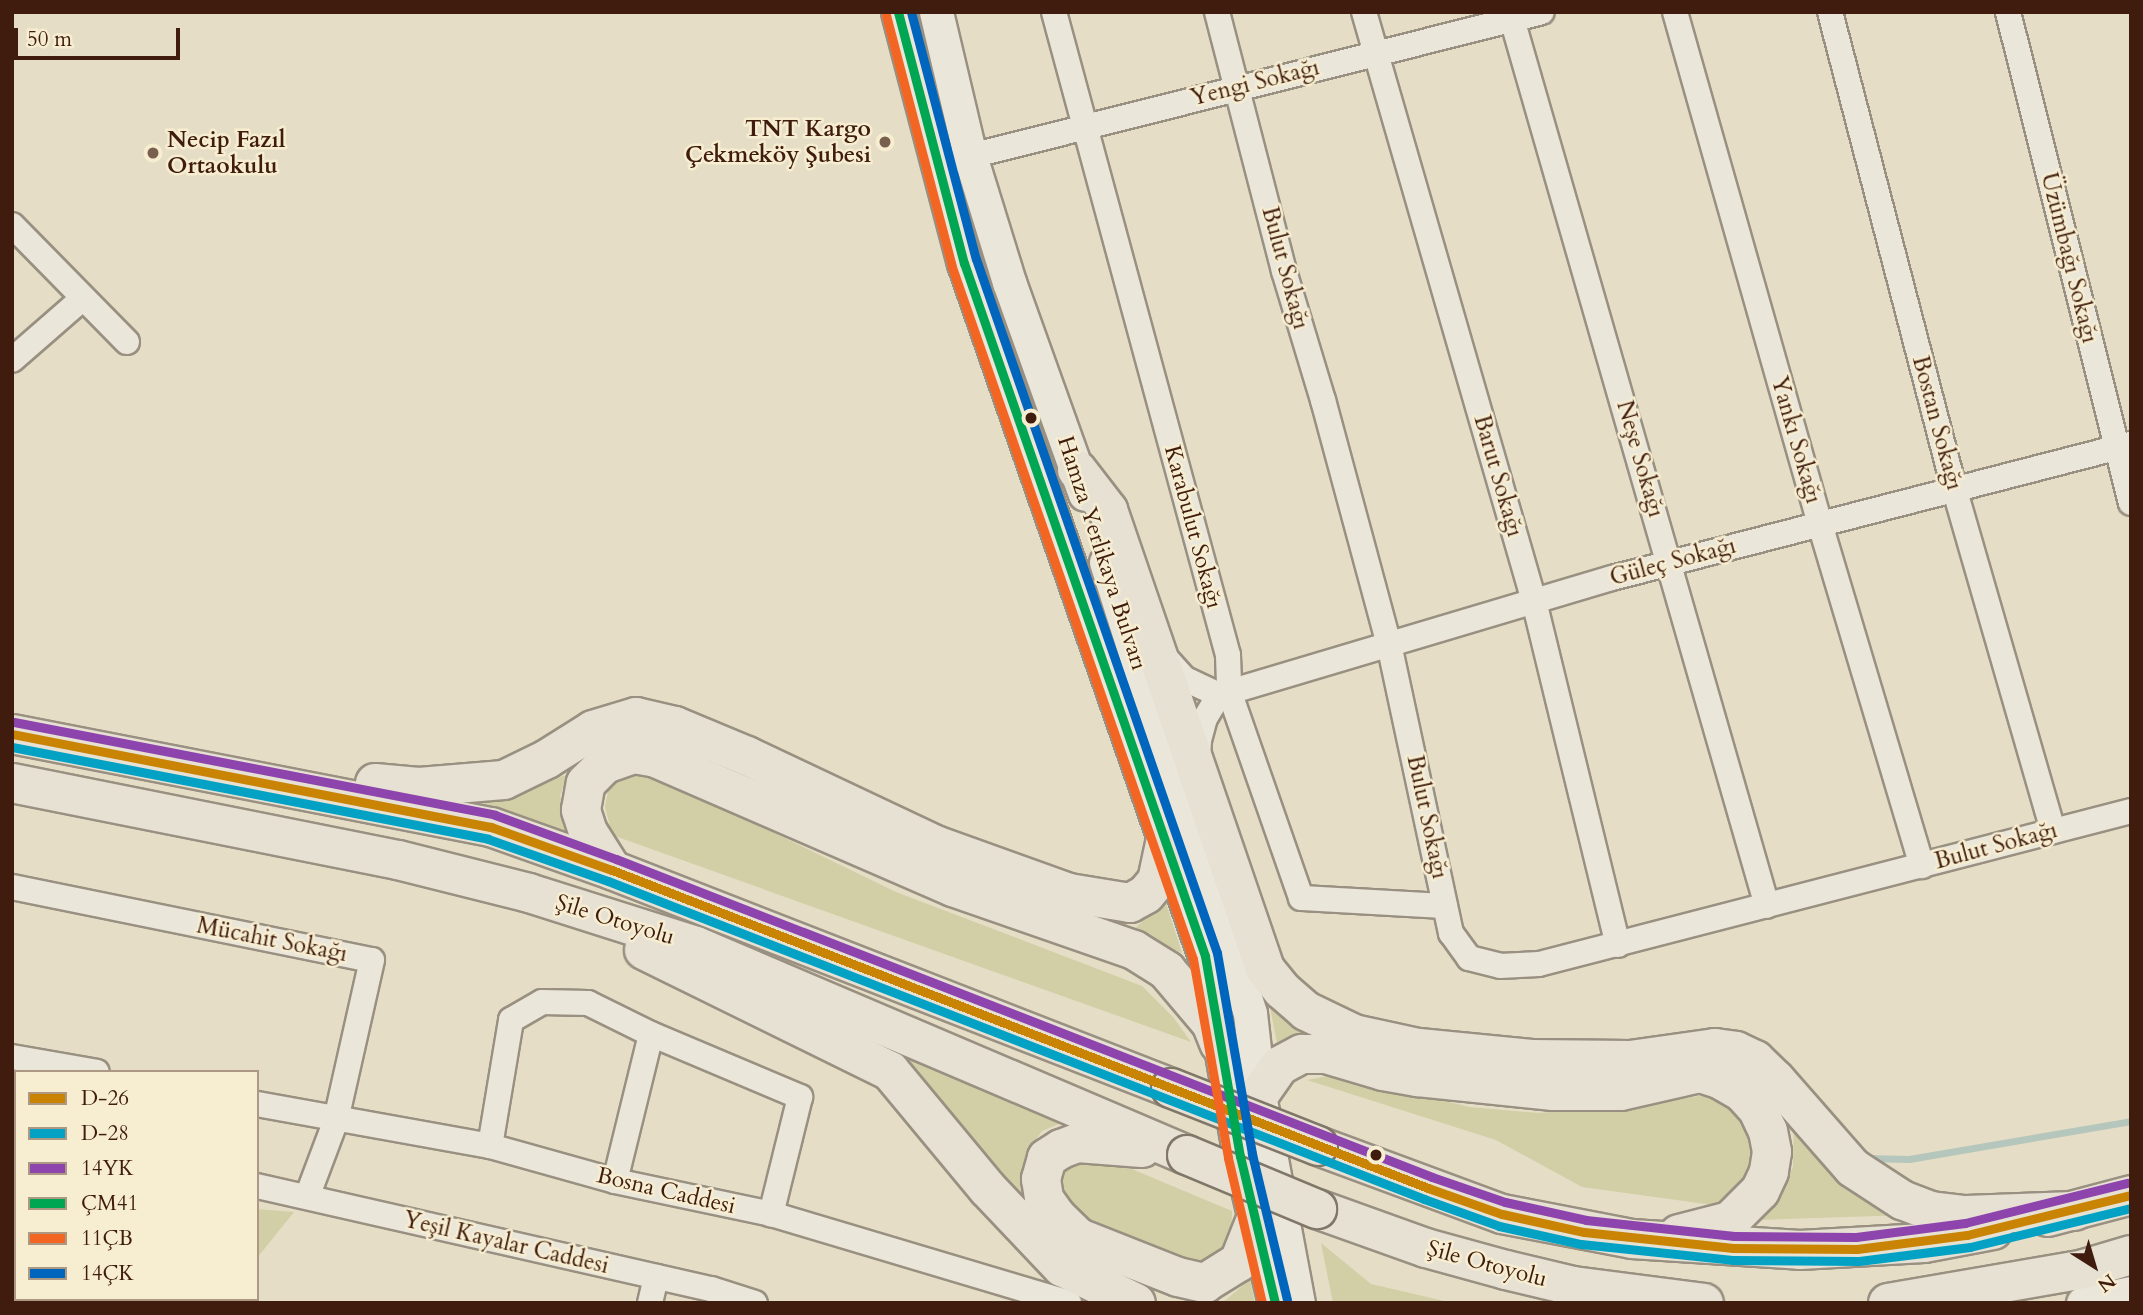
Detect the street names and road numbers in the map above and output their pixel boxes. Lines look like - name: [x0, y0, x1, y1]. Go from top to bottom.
- street label: Yengi Sokağı: [1188, 54, 1322, 112]
- street label: Üzümbağı Sokağı: [2035, 170, 2103, 346]
- street label: Bulut Sokağı: [1255, 204, 1315, 332]
- street label: Bostan Sokağı: [1906, 353, 1968, 493]
- street label: Yankı Sokağı: [1765, 373, 1827, 507]
- street label: Neşe Sokağı: [1610, 398, 1670, 520]
- street label: Barut Sokağı: [1467, 412, 1529, 540]
- street label: Hamza Yerlikaya Bulvarı: [1051, 433, 1153, 673]
- street label: Karabulut Sokağı: [1158, 442, 1228, 612]
- street label: Güleç Sokağı: [1607, 532, 1739, 592]
- street label: Bulut Sokağı: [1400, 753, 1454, 881]
- street label: Bulut Sokağı: [1932, 816, 2060, 876]
- street label: Şile Otoyolu: [552, 889, 678, 951]
- street label: Mücahit Sokağı: [194, 912, 350, 968]
- street label: Bosna Caddesi: [594, 1162, 738, 1220]
- street label: Yeşil Kayalar Caddesi: [401, 1206, 611, 1280]
- street label: Şile Otoyolu: [1424, 1235, 1550, 1293]

